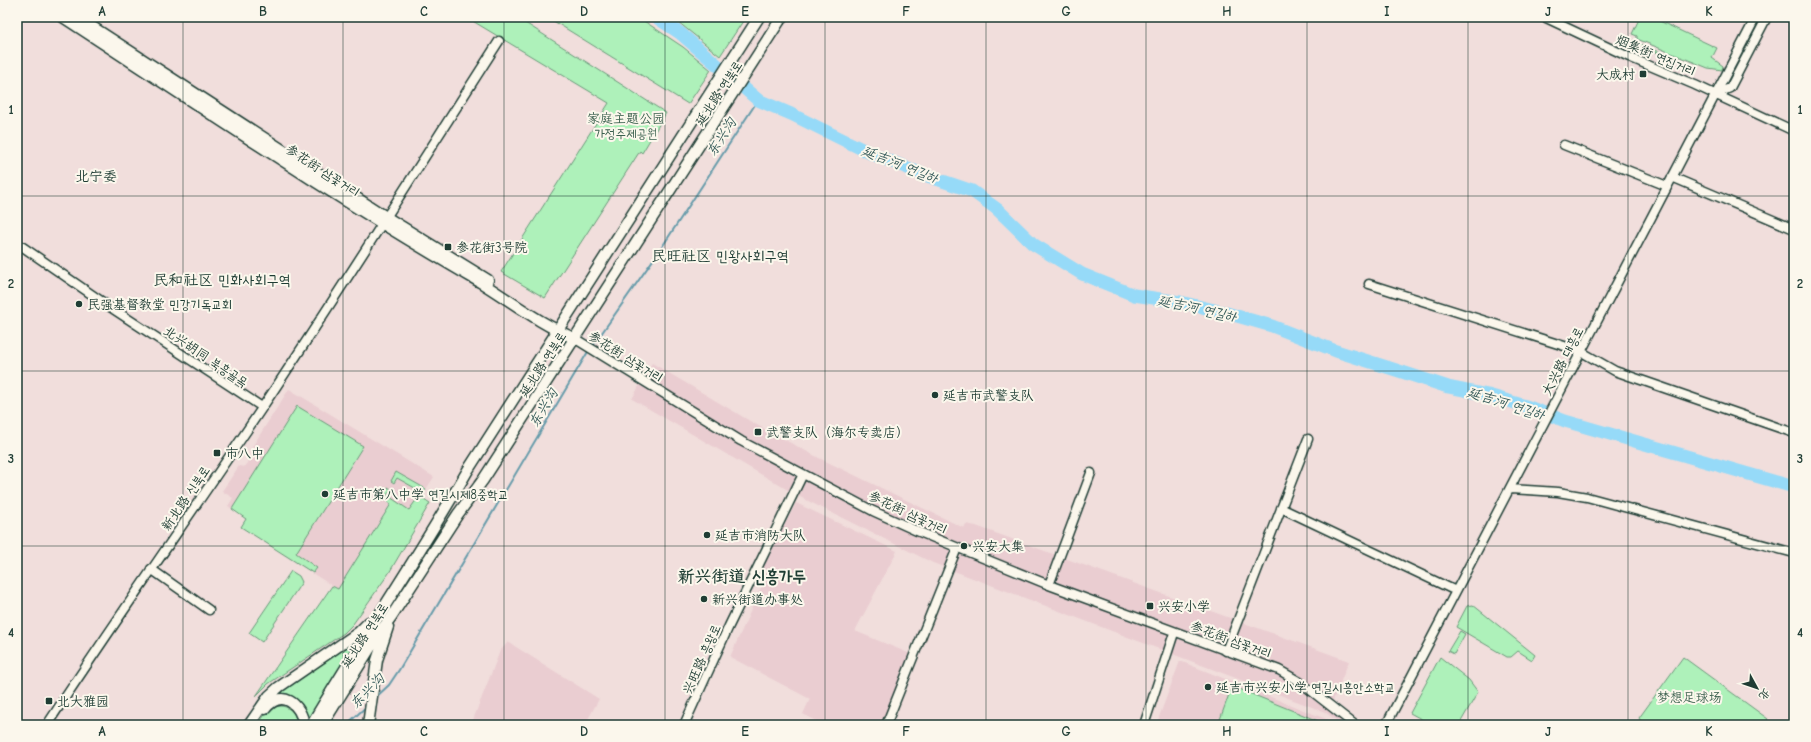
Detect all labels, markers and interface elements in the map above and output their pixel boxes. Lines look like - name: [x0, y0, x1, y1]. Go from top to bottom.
- text: A: [98, 4, 106, 19]
- text: B: [259, 4, 267, 19]
- text: C: [420, 4, 428, 19]
- text: D: [580, 4, 588, 19]
- text: E: [741, 4, 749, 19]
- text: F: [902, 4, 910, 19]
- text: G: [1061, 4, 1071, 19]
- text: H: [1222, 4, 1232, 19]
- text: I: [1384, 4, 1390, 19]
- text: J: [1545, 4, 1551, 19]
- text: K: [1705, 4, 1713, 19]
- street label: 烟集街 연집거리: [1614, 32, 1698, 79]
- street label: 延北路 연북로: [692, 58, 745, 129]
- place label: 大成村: [1596, 67, 1635, 82]
- marker: 大成村: [1638, 69, 1648, 79]
- text: 1: [8, 102, 14, 117]
- text: 1: [1797, 102, 1803, 117]
- park label: 家庭主题公园 가정주제공원: [587, 111, 665, 141]
- water label: 东兴沟: [703, 113, 741, 160]
- street label: 参花街 삼꽃거리: [283, 141, 363, 200]
- water label: 延吉河 연길하: [859, 142, 941, 187]
- district label: 北宁委: [75, 168, 117, 185]
- place label: 参花街3号院: [456, 240, 528, 255]
- marker: 参花街3号院: [443, 242, 453, 252]
- district label: 民旺社区 민왕사회구역: [651, 247, 789, 265]
- district label: 民和社区 민화사회구역: [153, 271, 291, 289]
- text: 2: [8, 276, 14, 291]
- text: 2: [1797, 276, 1803, 291]
- water label: 延吉河 연길하: [1156, 292, 1239, 325]
- place label: 民强基督教堂 민강기독교회: [87, 297, 232, 312]
- marker: 民强基督教堂 민강기독교회: [74, 299, 84, 309]
- street label: 北兴胡同 북흥골목: [161, 323, 251, 390]
- street label: 大兴路 대흥로: [1539, 325, 1586, 398]
- street label: 参花街 삼꽃거리: [586, 327, 666, 385]
- street label: 延北路 연북로: [516, 329, 569, 400]
- water label: 东兴沟: [525, 384, 563, 431]
- water label: 延吉河 연길하: [1465, 384, 1548, 424]
- place label: 延吉市武警支队: [943, 388, 1034, 403]
- marker: 延吉市武警支队: [930, 390, 940, 400]
- place label: 武警支队（海尔专卖店）: [766, 425, 909, 440]
- marker: 武警支队（海尔专卖店）: [753, 427, 763, 437]
- place label: 市八中: [225, 446, 264, 461]
- marker: 市八中: [212, 448, 222, 458]
- text: 3: [8, 451, 14, 466]
- text: 3: [1797, 451, 1803, 466]
- street label: 新北路 신북로: [158, 463, 213, 533]
- place label: 延吉市第八中学 연길시제8중학교: [333, 487, 508, 502]
- street label: 参花街 삼꽃거리: [866, 488, 950, 537]
- marker: 延吉市第八中学 연길시제8중학교: [320, 489, 330, 499]
- place label: 延吉市消防大队: [715, 528, 806, 543]
- marker: 延吉市消防大队: [702, 530, 712, 540]
- place label: 兴安大集: [972, 539, 1024, 554]
- marker: 兴安大集: [959, 541, 969, 551]
- district label: 新兴街道 신흥가두: [678, 567, 806, 586]
- place label: 新兴街道办事处: [712, 592, 803, 607]
- marker: 新兴街道办事处: [699, 594, 709, 604]
- place label: 兴安小学: [1158, 599, 1210, 614]
- street label: 延北路 연북로: [338, 600, 391, 671]
- marker: 兴安小学: [1145, 601, 1155, 611]
- street label: 参花街 삼꽃거리: [1188, 618, 1273, 661]
- street label: 兴旺路 흥왕로: [679, 622, 724, 696]
- text: 4: [8, 625, 14, 640]
- text: 4: [1797, 625, 1803, 640]
- north arrow: [1737, 668, 1777, 708]
- water label: 东兴沟: [346, 669, 390, 712]
- place label: 延吉市兴安小学 연길시흥안소학교: [1216, 680, 1395, 695]
- marker: 延吉市兴安小学 연길시흥안소학교: [1203, 682, 1213, 692]
- text: 北: [1756, 686, 1773, 702]
- park label: 梦想足球场: [1656, 690, 1722, 705]
- place label: 北大雅园: [57, 694, 109, 709]
- marker: 北大雅园: [44, 696, 54, 706]
- text: A: [98, 724, 106, 739]
- text: B: [259, 724, 267, 739]
- text: C: [420, 724, 428, 739]
- text: D: [580, 724, 588, 739]
- text: E: [741, 724, 749, 739]
- text: F: [902, 724, 910, 739]
- text: G: [1061, 724, 1071, 739]
- text: H: [1222, 724, 1232, 739]
- text: I: [1384, 724, 1390, 739]
- text: J: [1545, 724, 1551, 739]
- text: K: [1705, 724, 1713, 739]

